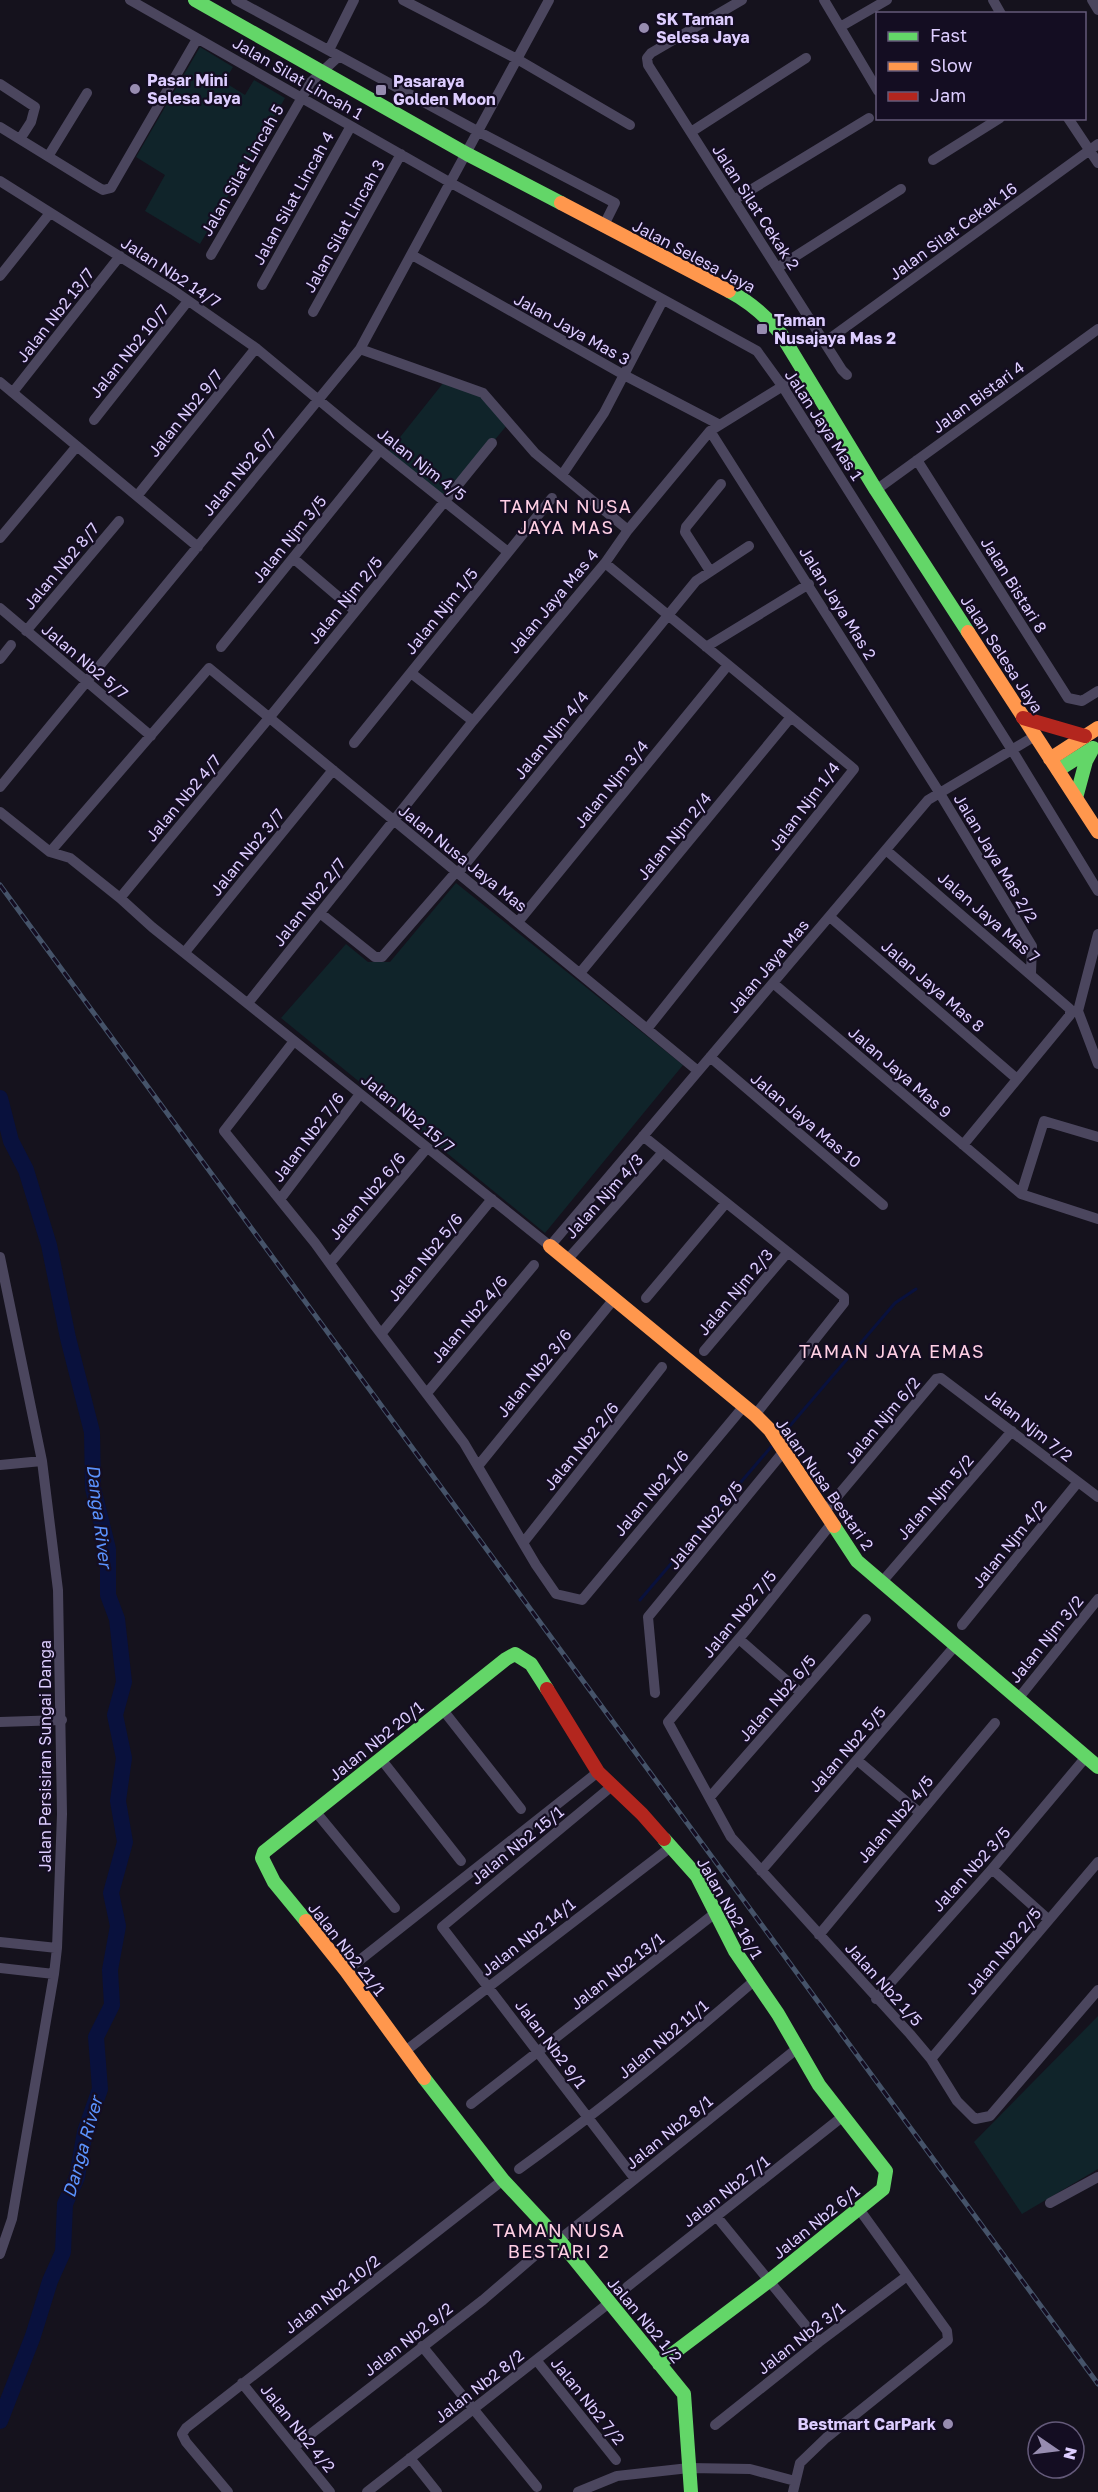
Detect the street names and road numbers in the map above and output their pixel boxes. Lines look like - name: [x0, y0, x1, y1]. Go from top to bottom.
- street label: Jalan Silat Lincah 1: [229, 32, 367, 124]
- street label: Jalan Silat Lincah 5: [196, 100, 288, 240]
- street label: Jalan Silat Lincah 4: [248, 128, 338, 268]
- street label: Jalan Silat Cekak 2: [708, 141, 804, 273]
- street label: Jalan Silat Lincah 3: [299, 156, 389, 296]
- street label: Jalan Silat Cekak 16: [885, 178, 1021, 284]
- street label: Jalan Selesa Jaya: [629, 215, 759, 297]
- street label: Jalan Nb2 14/7: [117, 232, 225, 312]
- street label: Jalan Nb2 13/7: [12, 264, 98, 366]
- street label: Jalan Jaya Mas 3: [510, 289, 634, 369]
- street label: Jalan Nb2 10/7: [85, 300, 173, 402]
- street label: Jalan Bistari 4: [928, 357, 1028, 437]
- street label: Jalan Nb2 9/7: [144, 365, 226, 461]
- street label: Jalan Jaya Mas 1: [781, 366, 867, 484]
- street label: Jalan Njm 4/5: [374, 423, 470, 505]
- street label: Jalan Nb2 6/7: [198, 424, 280, 520]
- street label: Jalan Njm 3/5: [248, 491, 330, 587]
- street label: Jalan Nb2 8/7: [19, 519, 103, 613]
- street label: Jalan Bistari 8: [977, 533, 1051, 637]
- street label: Jalan Jaya Mas 2: [795, 543, 881, 663]
- street label: Jalan Jaya Mas 4: [504, 545, 602, 657]
- street label: Jalan Njm 2/5: [304, 552, 386, 648]
- street label: Jalan Njm 1/5: [400, 564, 482, 658]
- street label: Jalan Selesa Jaya: [956, 591, 1048, 717]
- street label: Jalan Nb2 5/7: [38, 619, 132, 703]
- street label: Jalan Njm 4/4: [509, 687, 593, 783]
- street label: Jalan Njm 3/4: [569, 736, 653, 832]
- street label: Jalan Nb2 4/7: [141, 751, 225, 845]
- street label: Jalan Njm 1/4: [764, 758, 844, 854]
- street label: Jalan Njm 2/4: [632, 788, 716, 884]
- street label: Jalan Jaya Mas 2/2: [950, 790, 1042, 926]
- street label: Jalan Nusa Jaya Mas: [395, 800, 531, 916]
- street label: Jalan Nb2 3/7: [206, 804, 288, 900]
- street label: Jalan Nb2 2/7: [268, 854, 350, 950]
- street label: Jalan Jaya Mas 7: [934, 867, 1044, 967]
- street label: Jalan Jaya Mas: [723, 915, 813, 1017]
- street label: Jalan Jaya Mas 8: [877, 936, 989, 1036]
- street label: Jalan Jaya Mas 9: [844, 1022, 956, 1122]
- street label: Jalan Jaya Mas 10: [747, 1068, 865, 1172]
- street label: Jalan Nb2 15/7: [357, 1069, 459, 1157]
- street label: Jalan Nb2 7/6: [268, 1088, 348, 1186]
- street label: Jalan Nb2 6/6: [325, 1148, 409, 1244]
- street label: Jalan Njm 4/3: [561, 1149, 647, 1243]
- street label: Jalan Nb2 5/6: [383, 1209, 467, 1305]
- street label: Jalan Njm 2/3: [693, 1245, 777, 1339]
- street label: Jalan Nb2 4/6: [427, 1271, 511, 1367]
- street label: Jalan Nb2 3/6: [492, 1325, 576, 1421]
- street label: Jalan Njm 6/2: [840, 1373, 924, 1467]
- street label: Jalan Njm 7/2: [981, 1384, 1077, 1466]
- street label: Jalan Nb2 2/6: [539, 1398, 623, 1494]
- street label: Jalan Nusa Bestari 2: [772, 1414, 878, 1554]
- street label: Jalan Nb2 1/6: [609, 1446, 693, 1540]
- street label: Jalan Njm 5/2: [892, 1450, 978, 1544]
- street label: Jalan Nb2 8/5: [663, 1477, 747, 1573]
- street label: Jalan Njm 4/2: [967, 1496, 1051, 1592]
- street label: Jalan Nb2 7/5: [698, 1566, 780, 1662]
- street label: Jalan Njm 3/2: [1005, 1591, 1087, 1687]
- street label: Jalan Persisiran Sungai Danga: [35, 1640, 55, 1872]
- street label: Jalan Nb2 6/5: [734, 1651, 820, 1745]
- street label: Jalan Nb2 20/1: [325, 1697, 427, 1785]
- street label: Jalan Nb2 5/5: [804, 1702, 890, 1796]
- street label: Jalan Nb2 4/5: [853, 1771, 937, 1867]
- street label: Jalan Nb2 15/1: [467, 1801, 568, 1889]
- street label: Jalan Nb2 3/5: [928, 1822, 1014, 1916]
- street label: Jalan Nb2 16/1: [693, 1854, 767, 1963]
- street label: Jalan Nb2 14/1: [477, 1894, 579, 1980]
- street label: Jalan Nb2 21/1: [304, 1898, 390, 2000]
- street label: Jalan Nb2 2/5: [961, 1903, 1045, 1999]
- street label: Jalan Nb2 13/1: [566, 1928, 668, 2014]
- street label: Jalan Nb2 1/5: [841, 1938, 927, 2030]
- street label: Jalan Nb2 11/1: [614, 1995, 713, 2083]
- street label: Jalan Nb2 9/1: [511, 1996, 591, 2093]
- street label: Jalan Nb2 8/1: [621, 2091, 717, 2173]
- street label: Jalan Nb2 7/1: [678, 2151, 774, 2231]
- street label: Jalan Nb2 6/1: [768, 2181, 864, 2263]
- street label: Jalan Nb2 10/2: [280, 2250, 384, 2338]
- street label: Jalan Nb2 1/2: [603, 2273, 687, 2367]
- street label: Jalan Nb2 3/1: [753, 2297, 849, 2379]
- street label: Jalan Nb2 9/2: [359, 2298, 457, 2380]
- street label: Jalan Nb2 8/2: [430, 2345, 528, 2427]
- street label: Jalan Nb2 7/2: [547, 2353, 629, 2449]
- street label: Jalan Nb2 4/2: [256, 2380, 340, 2476]

